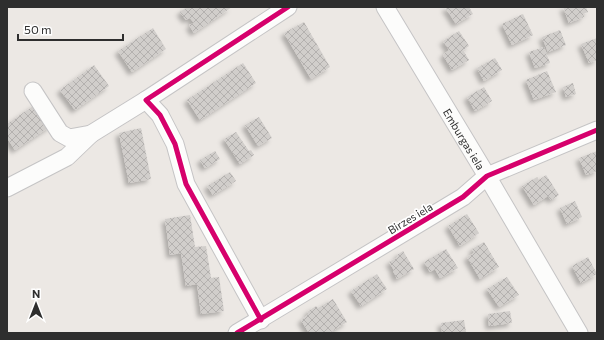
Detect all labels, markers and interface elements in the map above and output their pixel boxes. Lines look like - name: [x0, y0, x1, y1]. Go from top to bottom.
- scale bar: [18, 16, 123, 42]
- text: 50 m: [24, 22, 52, 36]
- street label: Emburgas iela: [441, 106, 488, 172]
- street label: Birzes iela: [385, 200, 435, 236]
- north arrow: [16, 284, 56, 324]
- text: N: [32, 287, 40, 300]

